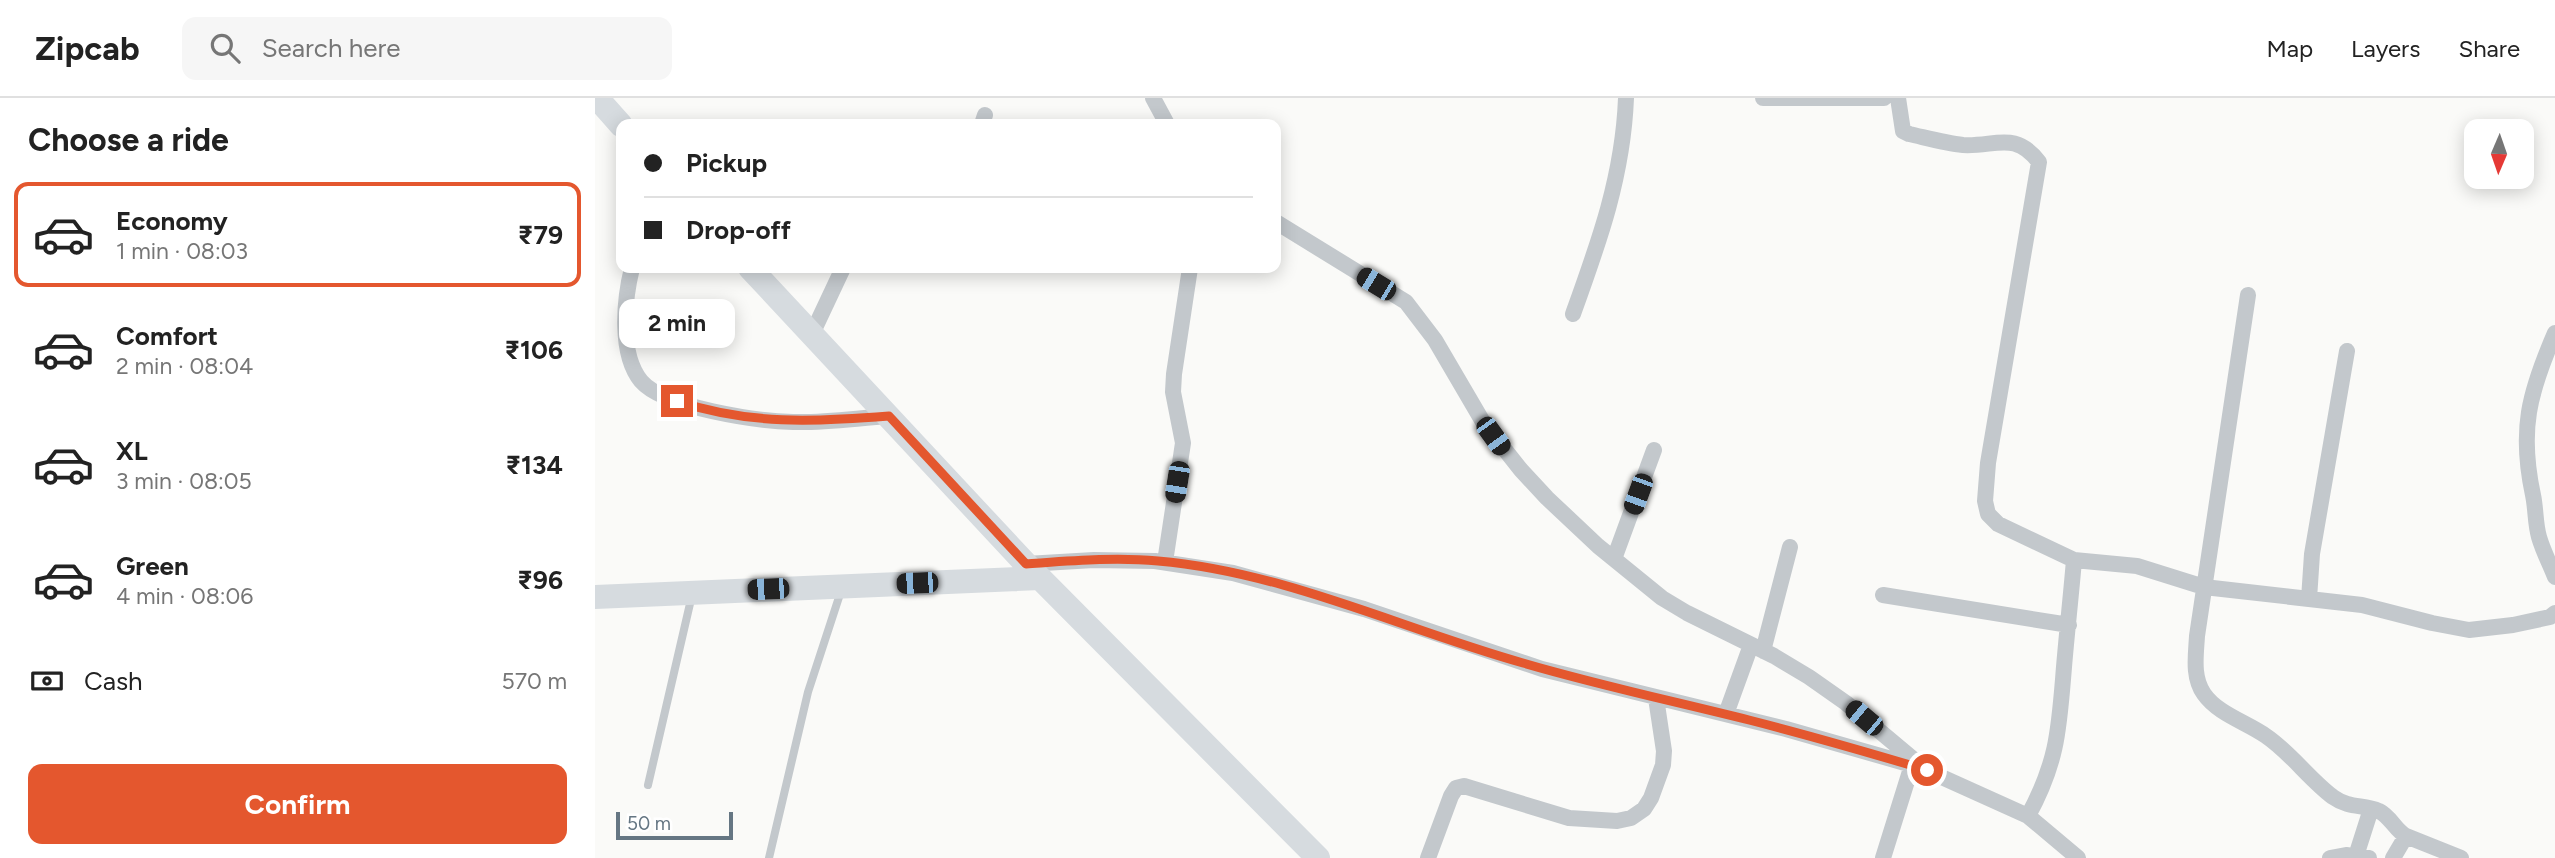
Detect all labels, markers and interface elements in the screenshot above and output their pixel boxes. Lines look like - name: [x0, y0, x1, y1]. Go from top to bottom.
- search box: [182, 17, 672, 80]
- text: Zipcab: [35, 29, 140, 68]
- icon: search: [206, 29, 244, 67]
- text: Search here: [262, 32, 401, 64]
- text: Map: [2266, 34, 2313, 63]
- text: Layers: [2351, 34, 2420, 63]
- text: Share: [2458, 34, 2520, 63]
- north arrow: [2464, 119, 2534, 189]
- map controls: [2464, 119, 2534, 189]
- text: Choose a ride: [28, 121, 229, 159]
- text: Pickup: [686, 147, 767, 179]
- icon: car: [32, 203, 95, 266]
- text: Economy: [116, 205, 228, 237]
- text: Drop-off: [686, 214, 791, 246]
- text: ₹79: [518, 219, 563, 251]
- text: 1 min · 08:03: [116, 237, 248, 265]
- car: [1353, 264, 1400, 304]
- callout: 2 min: [619, 300, 735, 348]
- text: 2 min: [648, 309, 706, 337]
- icon: car: [32, 318, 95, 381]
- text: Comfort: [116, 320, 218, 352]
- text: ₹106: [504, 334, 563, 366]
- text: 2 min · 08:04: [116, 352, 253, 380]
- route end: [661, 385, 693, 417]
- car: [1473, 413, 1514, 459]
- icon: car: [32, 433, 95, 496]
- text: XL: [116, 435, 148, 467]
- text: ₹134: [506, 449, 563, 481]
- car: [1164, 460, 1191, 504]
- text: 3 min · 08:05: [116, 467, 252, 495]
- car: [1621, 471, 1656, 517]
- icon: car: [32, 548, 95, 611]
- text: Green: [116, 550, 189, 582]
- text: ₹96: [517, 564, 563, 596]
- car: [896, 572, 939, 594]
- car: [747, 578, 790, 600]
- text: 4 min · 08:06: [116, 582, 253, 610]
- icon: cash: [28, 662, 66, 700]
- text: Cash: [84, 665, 143, 697]
- text: 570 m: [501, 667, 567, 695]
- car: [1842, 696, 1887, 740]
- route start: [1911, 754, 1943, 786]
- button: Confirm: [28, 764, 567, 844]
- scale bar: [616, 809, 733, 841]
- text: 50 m: [627, 812, 671, 835]

